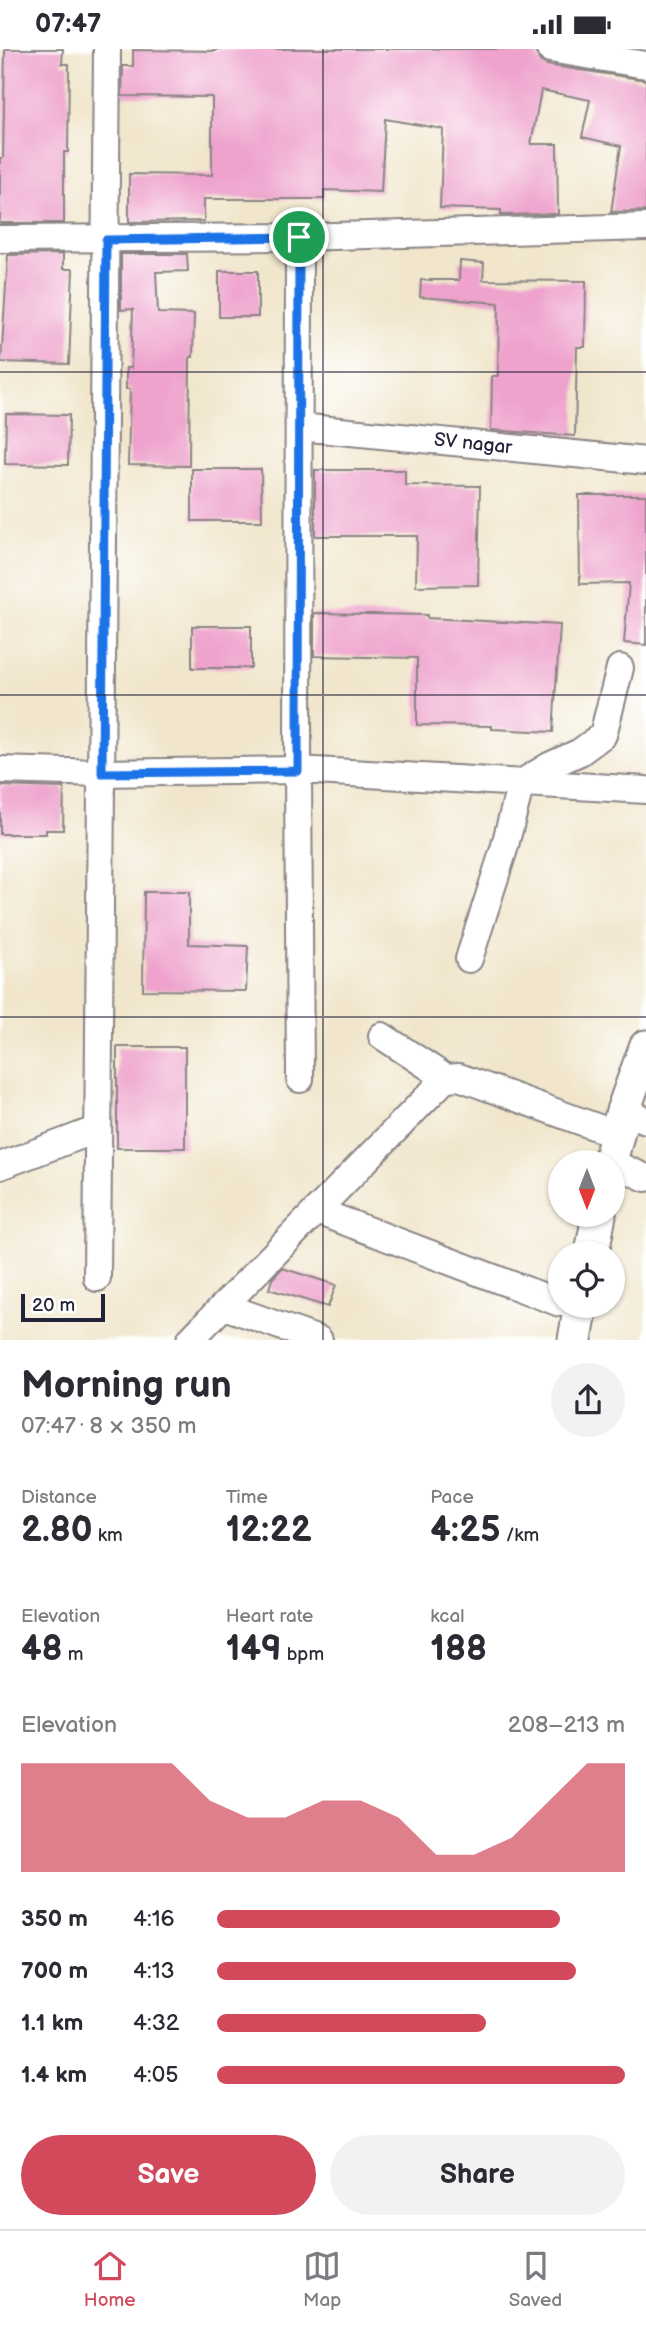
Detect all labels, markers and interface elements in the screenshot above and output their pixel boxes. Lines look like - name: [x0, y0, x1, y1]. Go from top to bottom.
- text: 07:47: [35, 9, 101, 40]
- pin: [269, 207, 329, 267]
- icon: arrive: [280, 218, 318, 256]
- street label: SV nagar: [433, 428, 514, 460]
- north arrow: [548, 1150, 625, 1227]
- map controls: [548, 1150, 625, 1318]
- button: locate: [548, 1241, 625, 1318]
- scale bar: [21, 1291, 105, 1323]
- text: 20 m: [32, 1294, 75, 1317]
- text: Morning run: [21, 1363, 232, 1408]
- button: share: [551, 1363, 625, 1437]
- text: 07:47 · 8 × 350 m: [21, 1412, 197, 1440]
- text: Distance: [21, 1486, 97, 1509]
- text: Time: [226, 1486, 268, 1509]
- text: Pace: [430, 1486, 474, 1509]
- text: 2.80: [21, 1509, 93, 1552]
- text: 12:22: [226, 1509, 312, 1552]
- text: 4:25: [430, 1509, 501, 1552]
- text: km: [93, 1524, 123, 1547]
- text: /km: [501, 1524, 539, 1547]
- text: Elevation: [21, 1605, 100, 1628]
- text: Heart rate: [226, 1605, 313, 1628]
- text: kcal: [430, 1605, 464, 1628]
- text: 48: [21, 1628, 63, 1671]
- text: 149: [226, 1628, 282, 1671]
- text: 188: [430, 1628, 487, 1671]
- text: m: [63, 1643, 84, 1666]
- text: bpm: [282, 1643, 324, 1666]
- text: Elevation: [21, 1711, 117, 1739]
- text: 208–213 m: [508, 1711, 625, 1739]
- text: 350 m: [21, 1905, 88, 1933]
- text: 4:16: [133, 1905, 175, 1933]
- text: 700 m: [21, 1957, 88, 1985]
- text: 4:13: [133, 1957, 175, 1985]
- text: 1.1 km: [21, 2009, 83, 2037]
- text: 4:32: [133, 2009, 179, 2037]
- text: 1.4 km: [21, 2061, 87, 2089]
- text: 4:05: [133, 2061, 178, 2089]
- button: Save: [21, 2135, 316, 2215]
- button: Share: [330, 2135, 625, 2215]
- tab: Home: [84, 2247, 135, 2312]
- tab: Map: [303, 2247, 341, 2312]
- tab: Saved: [509, 2247, 562, 2312]

